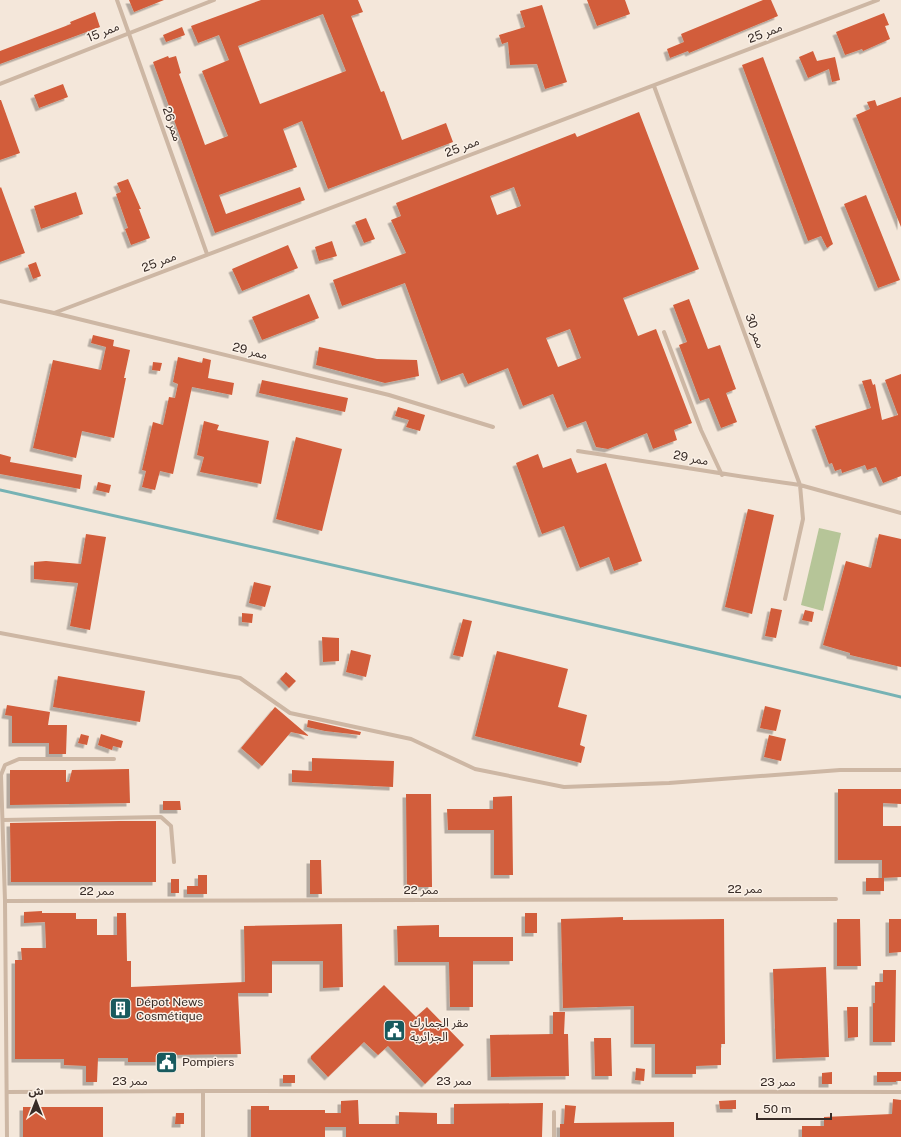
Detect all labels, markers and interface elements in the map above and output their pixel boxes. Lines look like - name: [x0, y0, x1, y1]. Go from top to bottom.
- street label: ممر 15: [85, 19, 121, 45]
- street label: ممر 25: [746, 20, 784, 46]
- street label: ممر 26: [160, 105, 184, 143]
- street label: ممر 25: [443, 134, 481, 160]
- street label: ممر 25: [140, 249, 178, 275]
- street label: ممر 30: [742, 312, 768, 350]
- street label: ممر 29: [231, 340, 269, 362]
- street label: ممر 29: [672, 448, 710, 468]
- street label: ممر 22: [727, 882, 763, 896]
- street label: ممر 22: [403, 883, 439, 897]
- street label: ممر 22: [79, 884, 115, 898]
- place label: Dépot News Cosmétique: [136, 995, 203, 1023]
- building icon: Dépot News Cosmétique: [107, 996, 133, 1022]
- place label: مقر الجمارك الجزائرية: [410, 1016, 469, 1044]
- public building icon: مقر الجمارك الجزائرية: [381, 1017, 407, 1043]
- public building icon: Pompiers: [154, 1049, 180, 1075]
- place label: Pompiers: [182, 1055, 234, 1069]
- street label: ممر 23: [112, 1074, 148, 1088]
- street label: ممر 23: [436, 1074, 472, 1088]
- street label: ممر 23: [760, 1075, 796, 1089]
- north arrow: [16, 1081, 56, 1121]
- text: ش: [28, 1085, 44, 1098]
- scale bar: [757, 1095, 831, 1121]
- text: 50 m: [763, 1102, 791, 1116]

